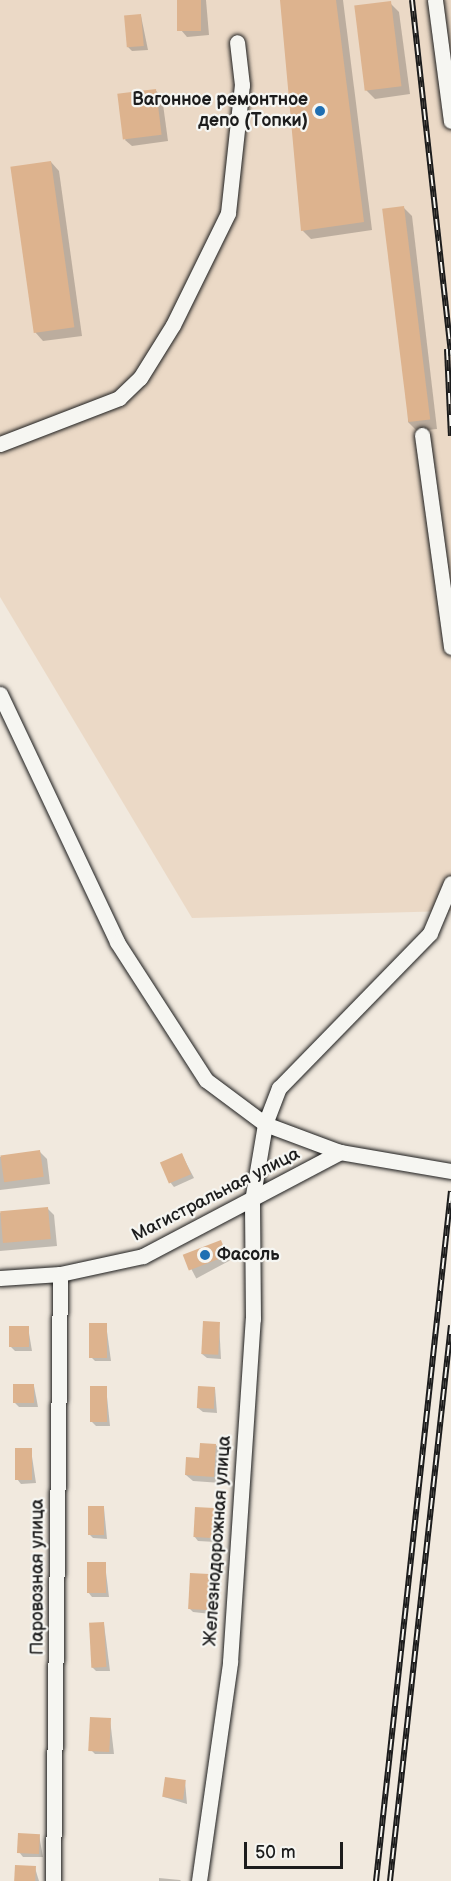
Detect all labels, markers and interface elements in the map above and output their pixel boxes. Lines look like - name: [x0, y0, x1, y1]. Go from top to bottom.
- place label: Вагонное ремонтное депо (Топки): [132, 90, 308, 132]
- marker: Вагонное ремонтное депо (Топки): [313, 104, 327, 118]
- street label: Магистральная улица: [129, 1143, 303, 1247]
- place label: Фасоль: [217, 1244, 279, 1266]
- marker: Фасоль: [198, 1248, 212, 1262]
- street label: Железнодорожная улица: [200, 1435, 236, 1647]
- street label: Паровозная улица: [27, 1499, 49, 1655]
- scale bar: [247, 1830, 346, 1868]
- text: 50 m: [255, 1842, 296, 1863]

